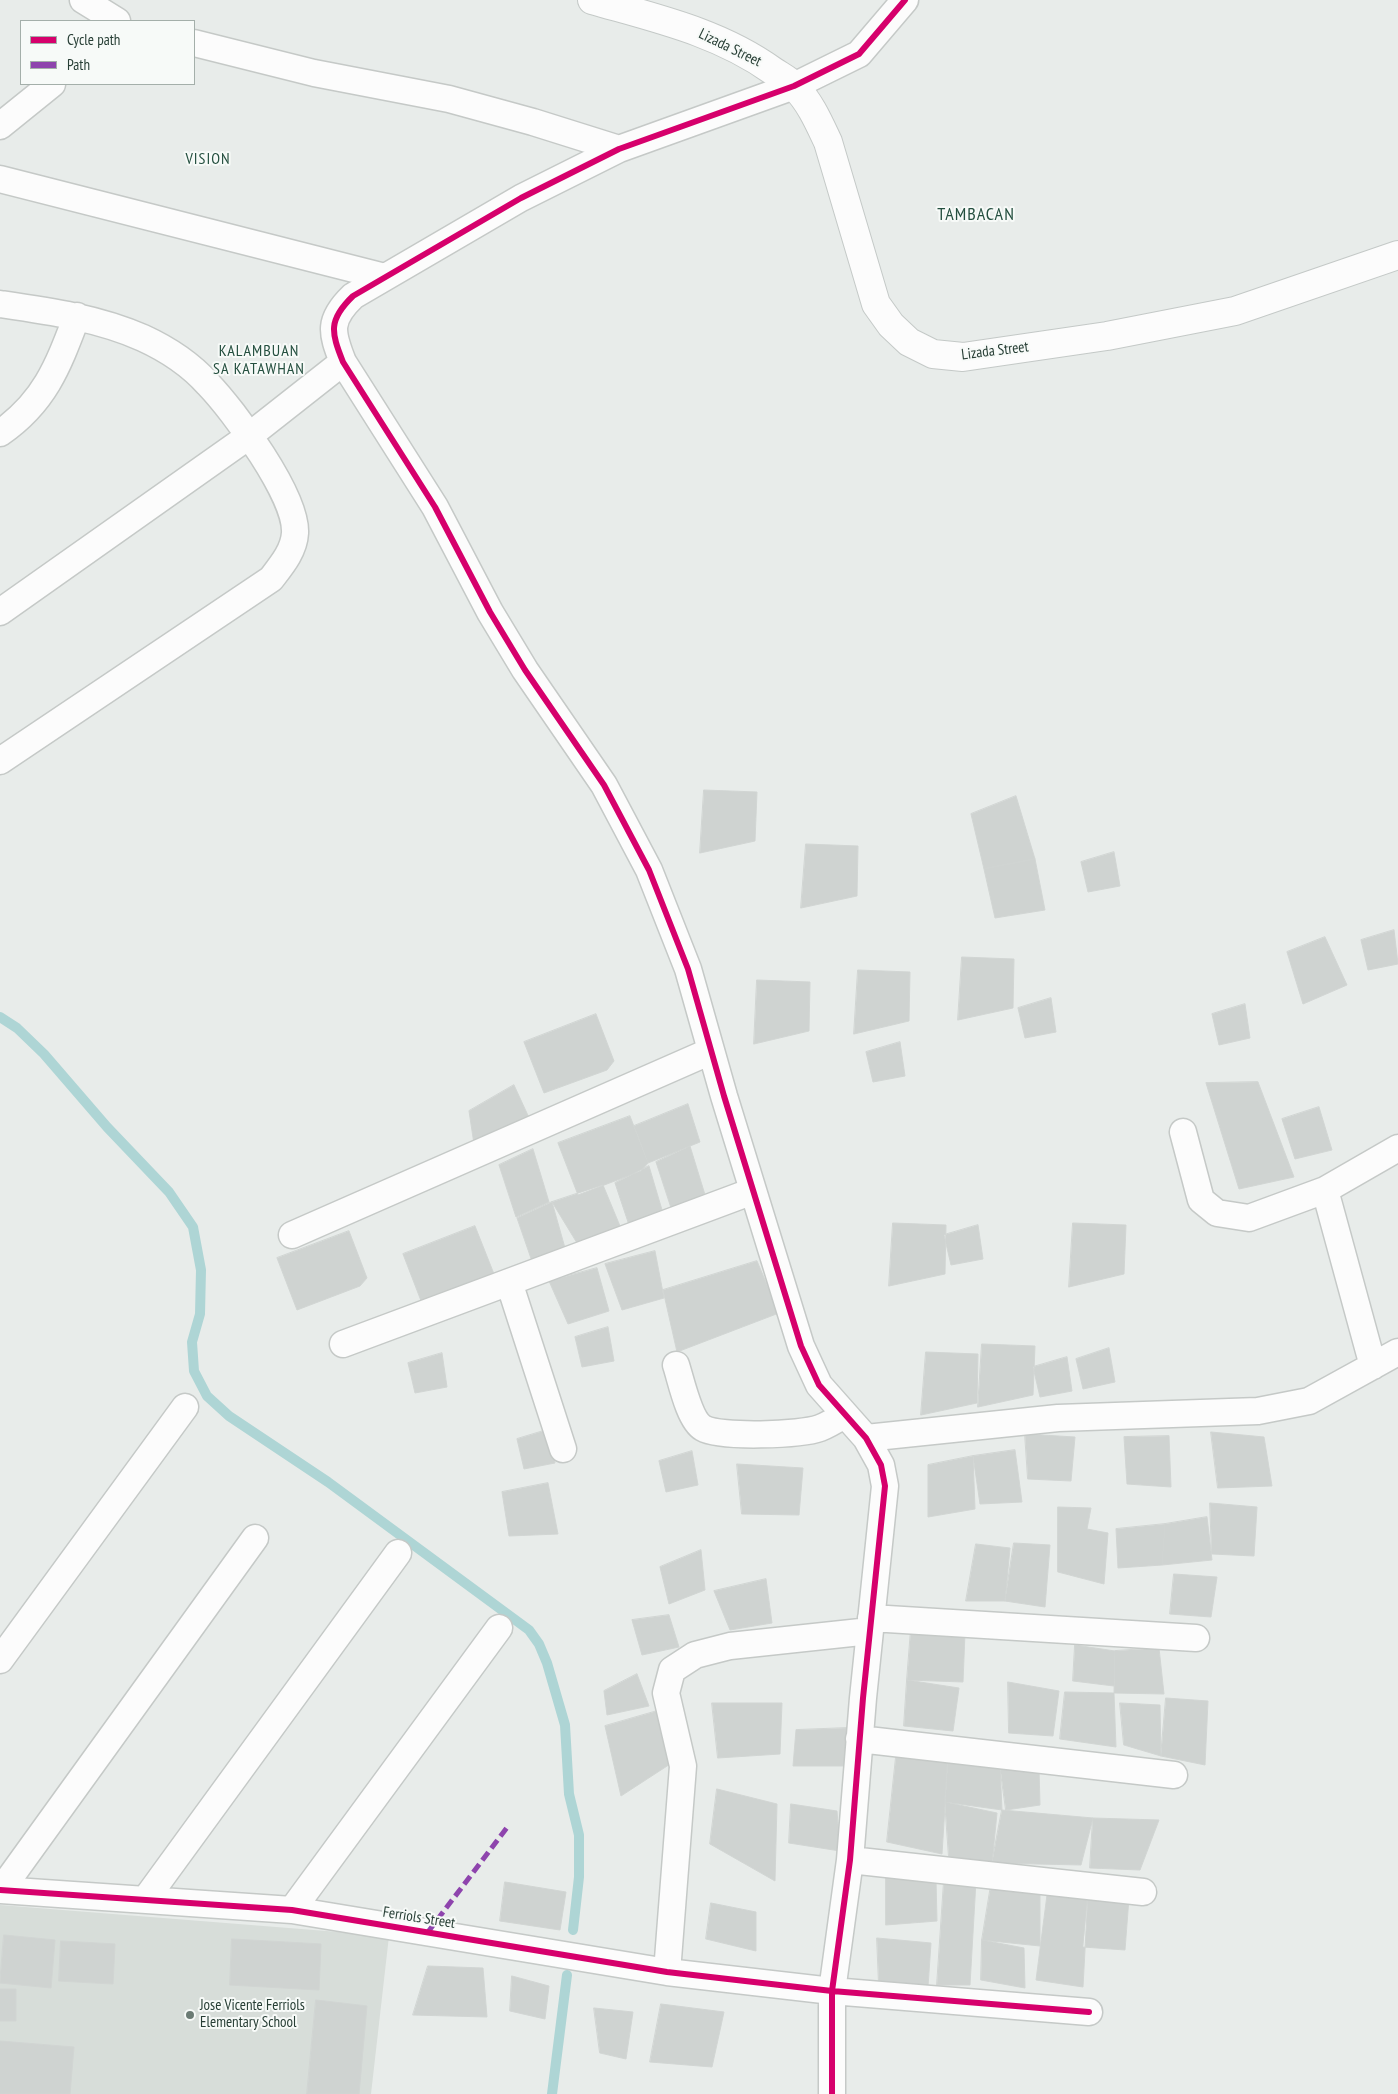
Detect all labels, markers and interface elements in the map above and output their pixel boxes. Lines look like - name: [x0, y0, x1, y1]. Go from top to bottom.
- legend: [20, 20, 195, 85]
- street label: Lizada Street: [696, 25, 764, 71]
- text: Cycle path: [67, 30, 120, 49]
- text: Path: [67, 55, 90, 74]
- district label: VISION: [185, 149, 231, 169]
- district label: TAMBACAN: [936, 204, 1016, 226]
- street label: Lizada Street: [960, 338, 1030, 364]
- district label: KALAMBUAN SA KATAWHAN: [212, 341, 306, 379]
- street label: Ferriols Street: [381, 1903, 457, 1933]
- place label: Jose Vicente Ferriols Elementary School: [200, 1997, 305, 2032]
- marker: Jose Vicente Ferriols Elementary School: [184, 2009, 196, 2021]

